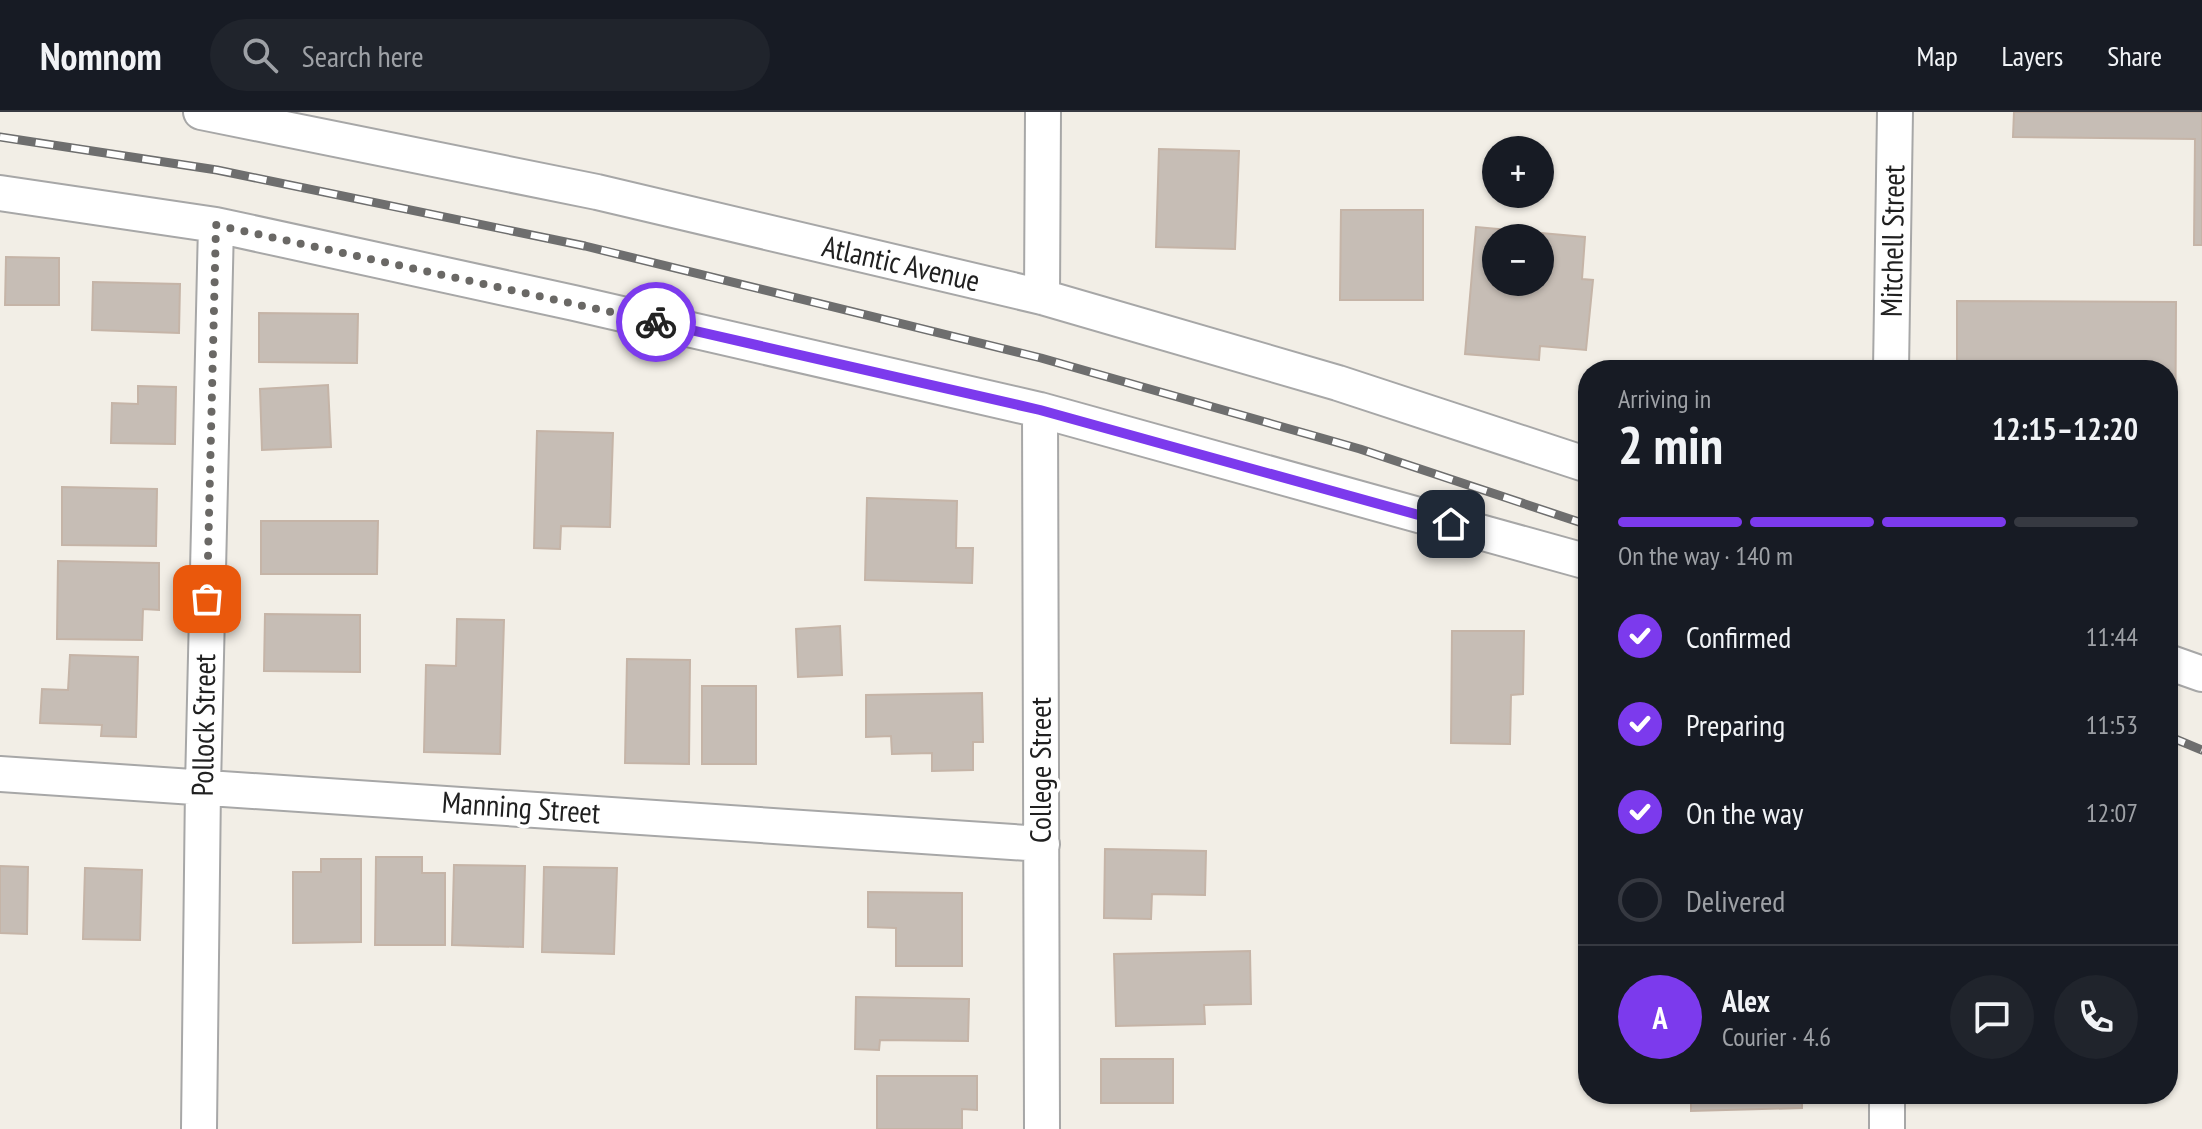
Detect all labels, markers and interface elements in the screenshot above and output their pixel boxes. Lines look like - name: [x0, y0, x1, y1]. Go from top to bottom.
- search box: [210, 19, 770, 91]
- text: Nomnom: [40, 31, 162, 80]
- icon: search: [238, 33, 282, 77]
- text: Search here: [302, 36, 424, 75]
- text: Map: [1916, 37, 1958, 74]
- text: Layers: [2002, 37, 2063, 74]
- text: Share: [2107, 37, 2162, 74]
- map controls: [1482, 136, 1554, 296]
- button: +: [1482, 136, 1554, 208]
- street label: Mitchell Street: [1871, 164, 1912, 317]
- button: −: [1482, 224, 1554, 296]
- street label: Atlantic Avenue: [819, 225, 984, 300]
- courier: [616, 282, 696, 362]
- icon: bike: [634, 300, 678, 344]
- text: Arriving in: [1618, 382, 1711, 415]
- text: 12:15–12:20: [1992, 409, 2138, 448]
- text: 2 min: [1618, 411, 1723, 478]
- pin: [1417, 490, 1485, 558]
- icon: home: [1429, 502, 1473, 546]
- text: On the way · 140 m: [1618, 539, 1793, 572]
- pin: [173, 565, 241, 633]
- icon: bag: [185, 577, 229, 621]
- icon: check: [1618, 614, 1662, 658]
- text: Confirmed: [1686, 617, 1791, 656]
- text: 11:44: [2086, 620, 2138, 653]
- street label: Pollock Street: [182, 653, 223, 797]
- street label: College Street: [1020, 696, 1059, 843]
- icon: check: [1618, 702, 1662, 746]
- text: Preparing: [1686, 705, 1785, 744]
- text: 11:53: [2086, 708, 2138, 741]
- street label: Manning Street: [441, 782, 602, 832]
- icon: check: [1618, 790, 1662, 834]
- text: On the way: [1686, 793, 1803, 832]
- text: 12:07: [2086, 796, 2138, 829]
- text: Delivered: [1686, 881, 1785, 920]
- button: chat: [1950, 975, 2034, 1059]
- button: phone: [2054, 975, 2138, 1059]
- text: Alex: [1722, 981, 1770, 1020]
- text: A: [1652, 998, 1668, 1037]
- text: Courier · 4.6: [1722, 1020, 1831, 1053]

